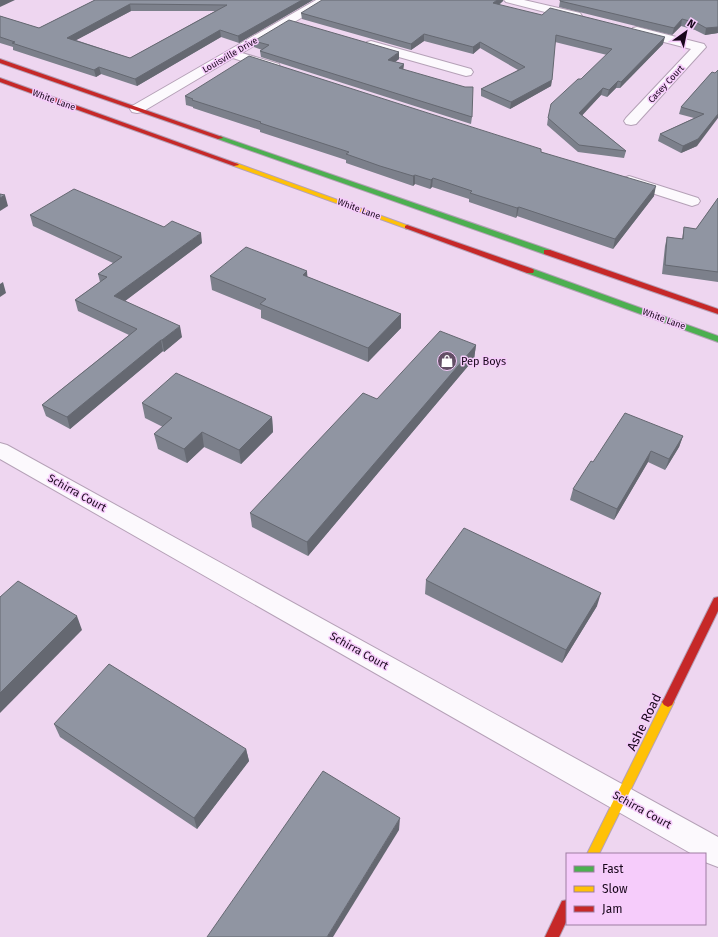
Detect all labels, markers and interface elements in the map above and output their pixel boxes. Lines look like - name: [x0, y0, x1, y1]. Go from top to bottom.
- north arrow: [666, 12, 706, 52]
- text: N: [685, 17, 698, 31]
- street label: Louisville Drive: [201, 35, 259, 75]
- street label: Casey Court: [646, 63, 686, 105]
- street label: White Lane: [31, 88, 77, 112]
- street label: White Lane: [336, 197, 382, 221]
- street label: White Lane: [641, 307, 687, 331]
- shop icon: Pep Boys: [436, 350, 458, 372]
- place label: Pep Boys: [461, 355, 506, 368]
- street label: Schirra Court: [46, 472, 109, 514]
- street label: Schirra Court: [328, 630, 391, 672]
- street label: Ashe Road: [624, 691, 664, 753]
- street label: Schirra Court: [611, 789, 674, 831]
- legend: [566, 853, 706, 925]
- text: Fast: [602, 862, 624, 876]
- text: Slow: [602, 882, 628, 896]
- text: Jam: [602, 902, 622, 916]

